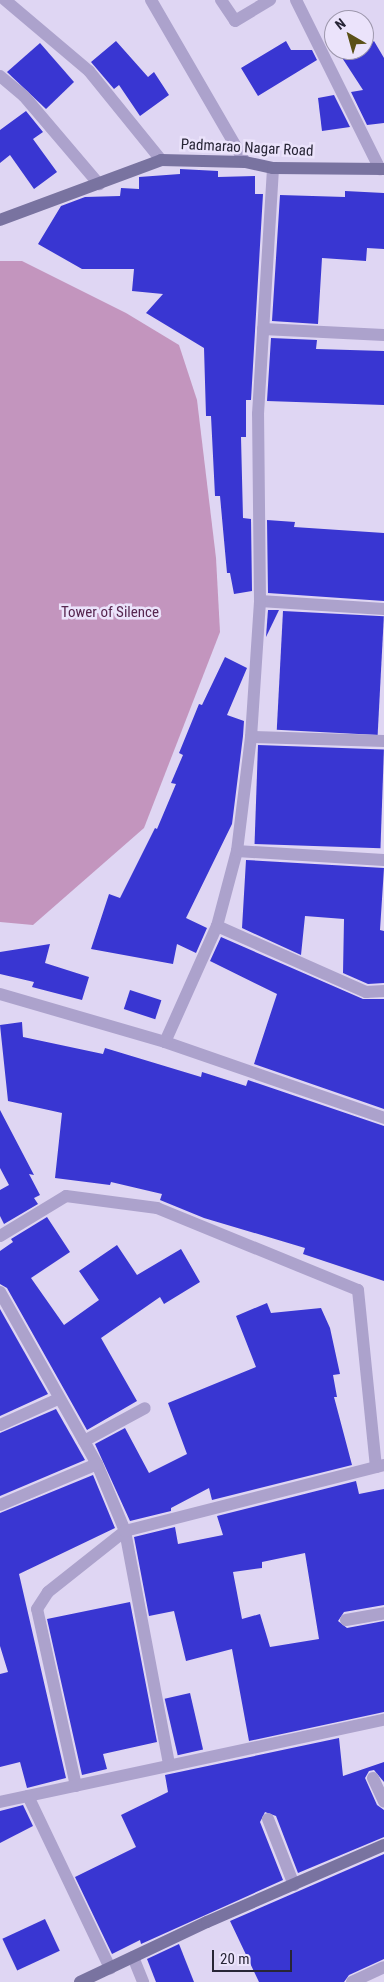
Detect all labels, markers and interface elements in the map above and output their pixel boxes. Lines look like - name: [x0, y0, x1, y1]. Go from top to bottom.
- north arrow: [324, 10, 374, 60]
- text: N: [332, 15, 349, 33]
- street label: Padmarao Nagar Road: [180, 136, 314, 160]
- park label: Tower of Silence: [61, 604, 159, 622]
- scale bar: [214, 1940, 294, 1972]
- text: 20 m: [220, 1950, 250, 1968]

